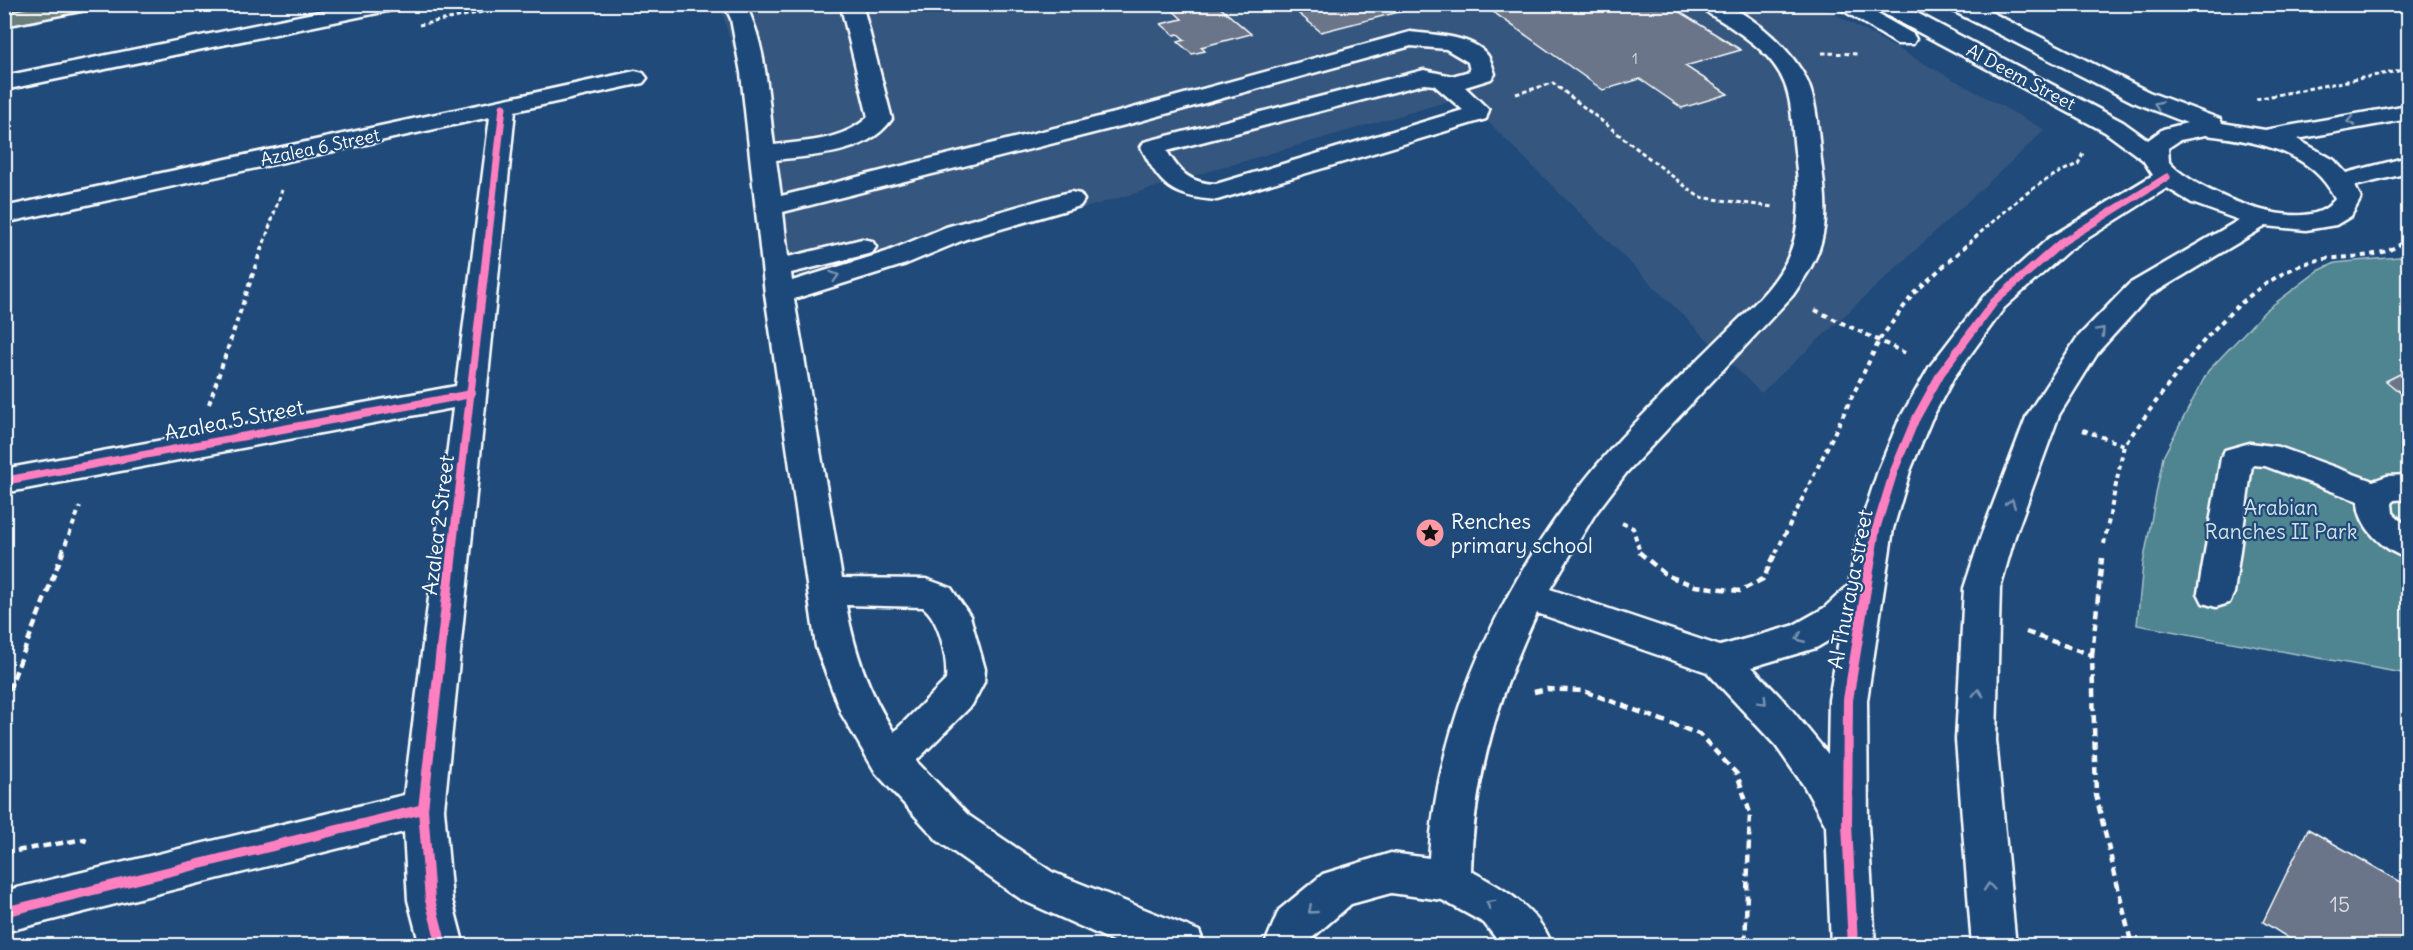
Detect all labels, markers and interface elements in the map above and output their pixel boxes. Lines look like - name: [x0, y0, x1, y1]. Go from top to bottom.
- street label: Al Deem Street: [1963, 39, 2079, 115]
- house number: 1: [1632, 49, 1638, 68]
- one-way arrow: [2153, 100, 2164, 112]
- one-way arrow: [2346, 114, 2356, 127]
- street label: Azalea 6 Street: [258, 123, 382, 171]
- one-way arrow: [829, 271, 840, 283]
- one-way arrow: [2093, 328, 2104, 339]
- street label: Azalea 5 Street: [162, 393, 306, 447]
- street label: Azalea 2 Street: [416, 453, 460, 597]
- park label: Arabian Ranches II Park: [2205, 494, 2357, 545]
- one-way arrow: [2004, 498, 2016, 509]
- street label: Al Thuraya street: [1821, 507, 1879, 671]
- place label: Renches primary school: [1451, 508, 1593, 559]
- place icon: Renches primary school: [1414, 517, 1446, 549]
- one-way arrow: [1795, 631, 1806, 643]
- one-way arrow: [1972, 688, 1985, 697]
- one-way arrow: [1756, 695, 1767, 705]
- one-way arrow: [1983, 883, 1996, 892]
- house number: 15: [2330, 891, 2350, 918]
- one-way arrow: [1486, 900, 1496, 911]
- one-way arrow: [1308, 903, 1319, 914]

